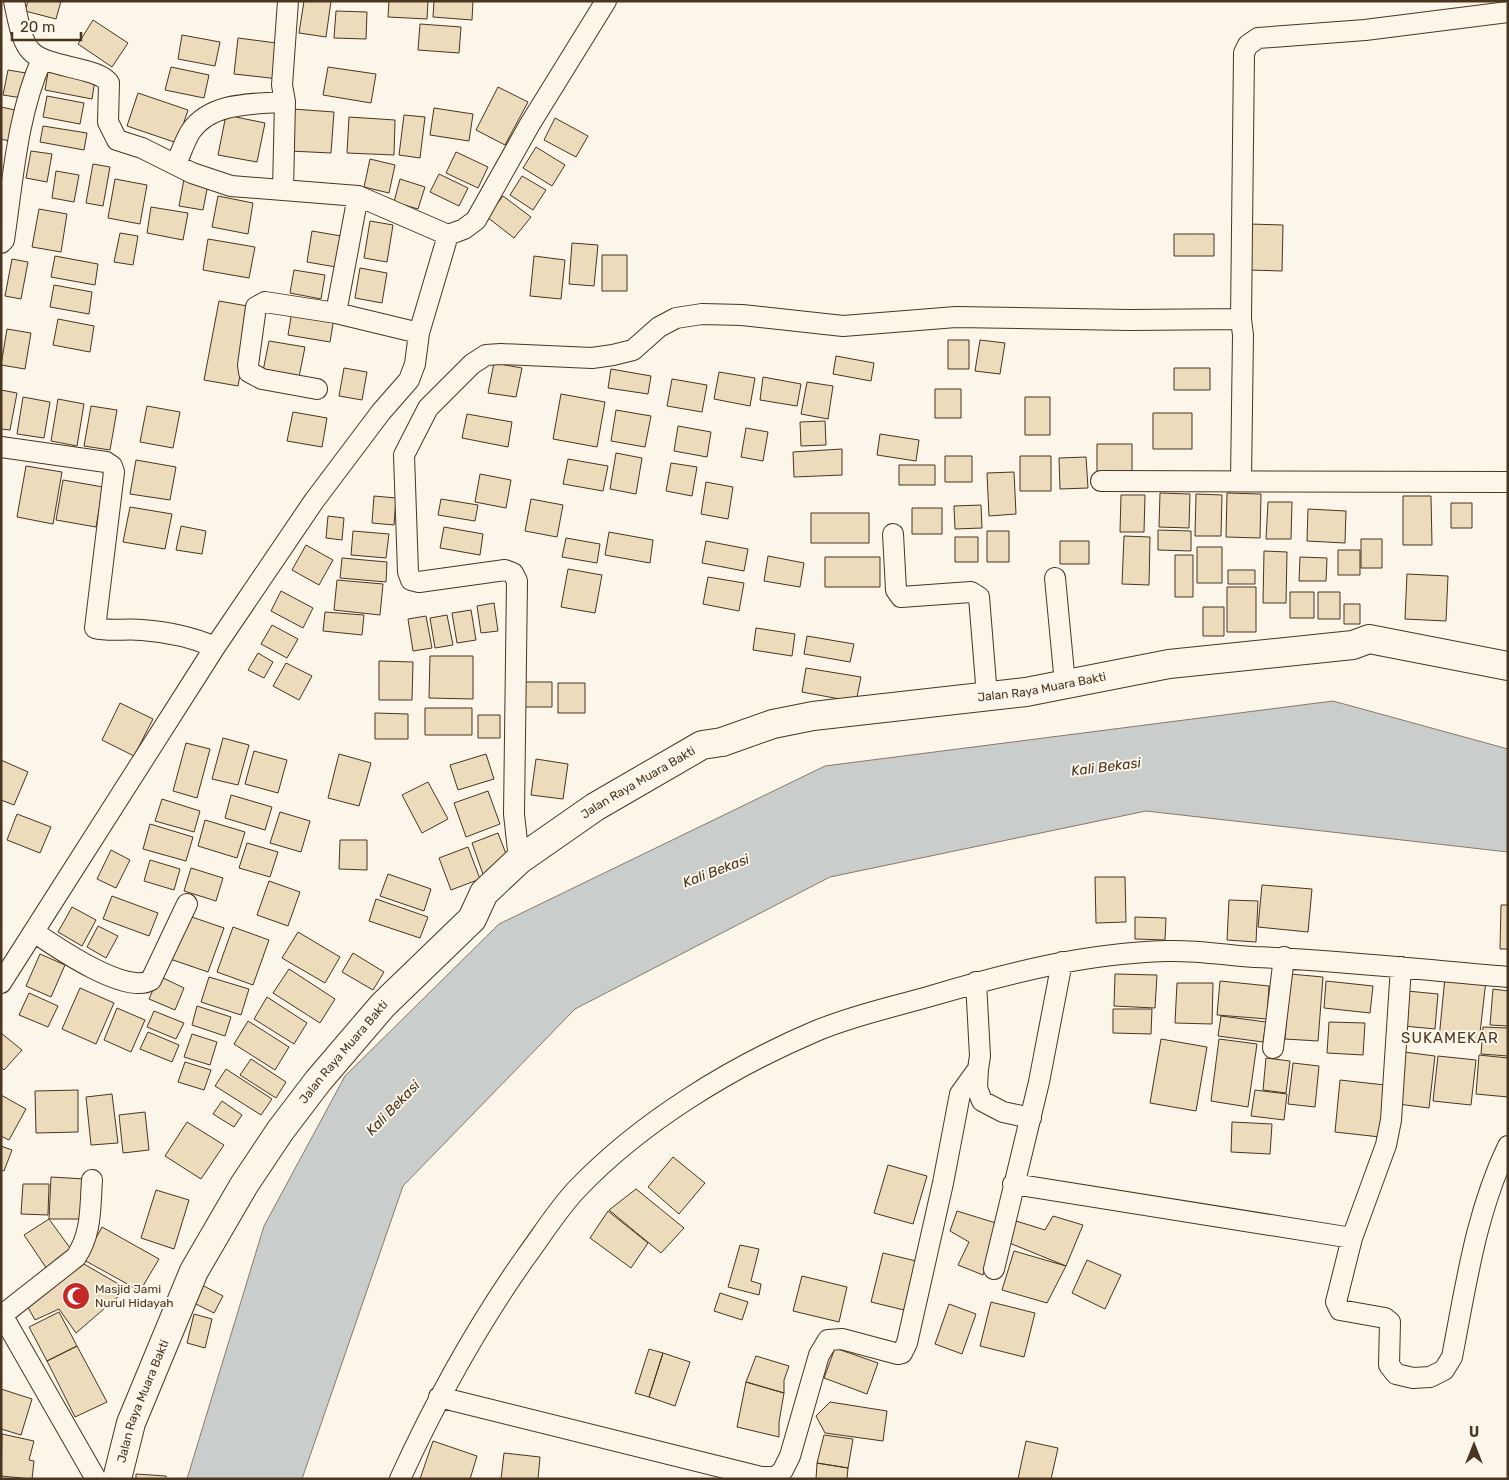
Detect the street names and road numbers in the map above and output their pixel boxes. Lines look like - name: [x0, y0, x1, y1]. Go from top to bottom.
- street label: Jalan Raya Muara Bakti: [977, 669, 1107, 704]
- street label: Jalan Raya Muara Bakti: [578, 743, 698, 822]
- street label: Jalan Raya Muara Bakti: [296, 997, 391, 1106]
- street label: Jalan Raya Muara Bakti: [114, 1338, 172, 1464]

